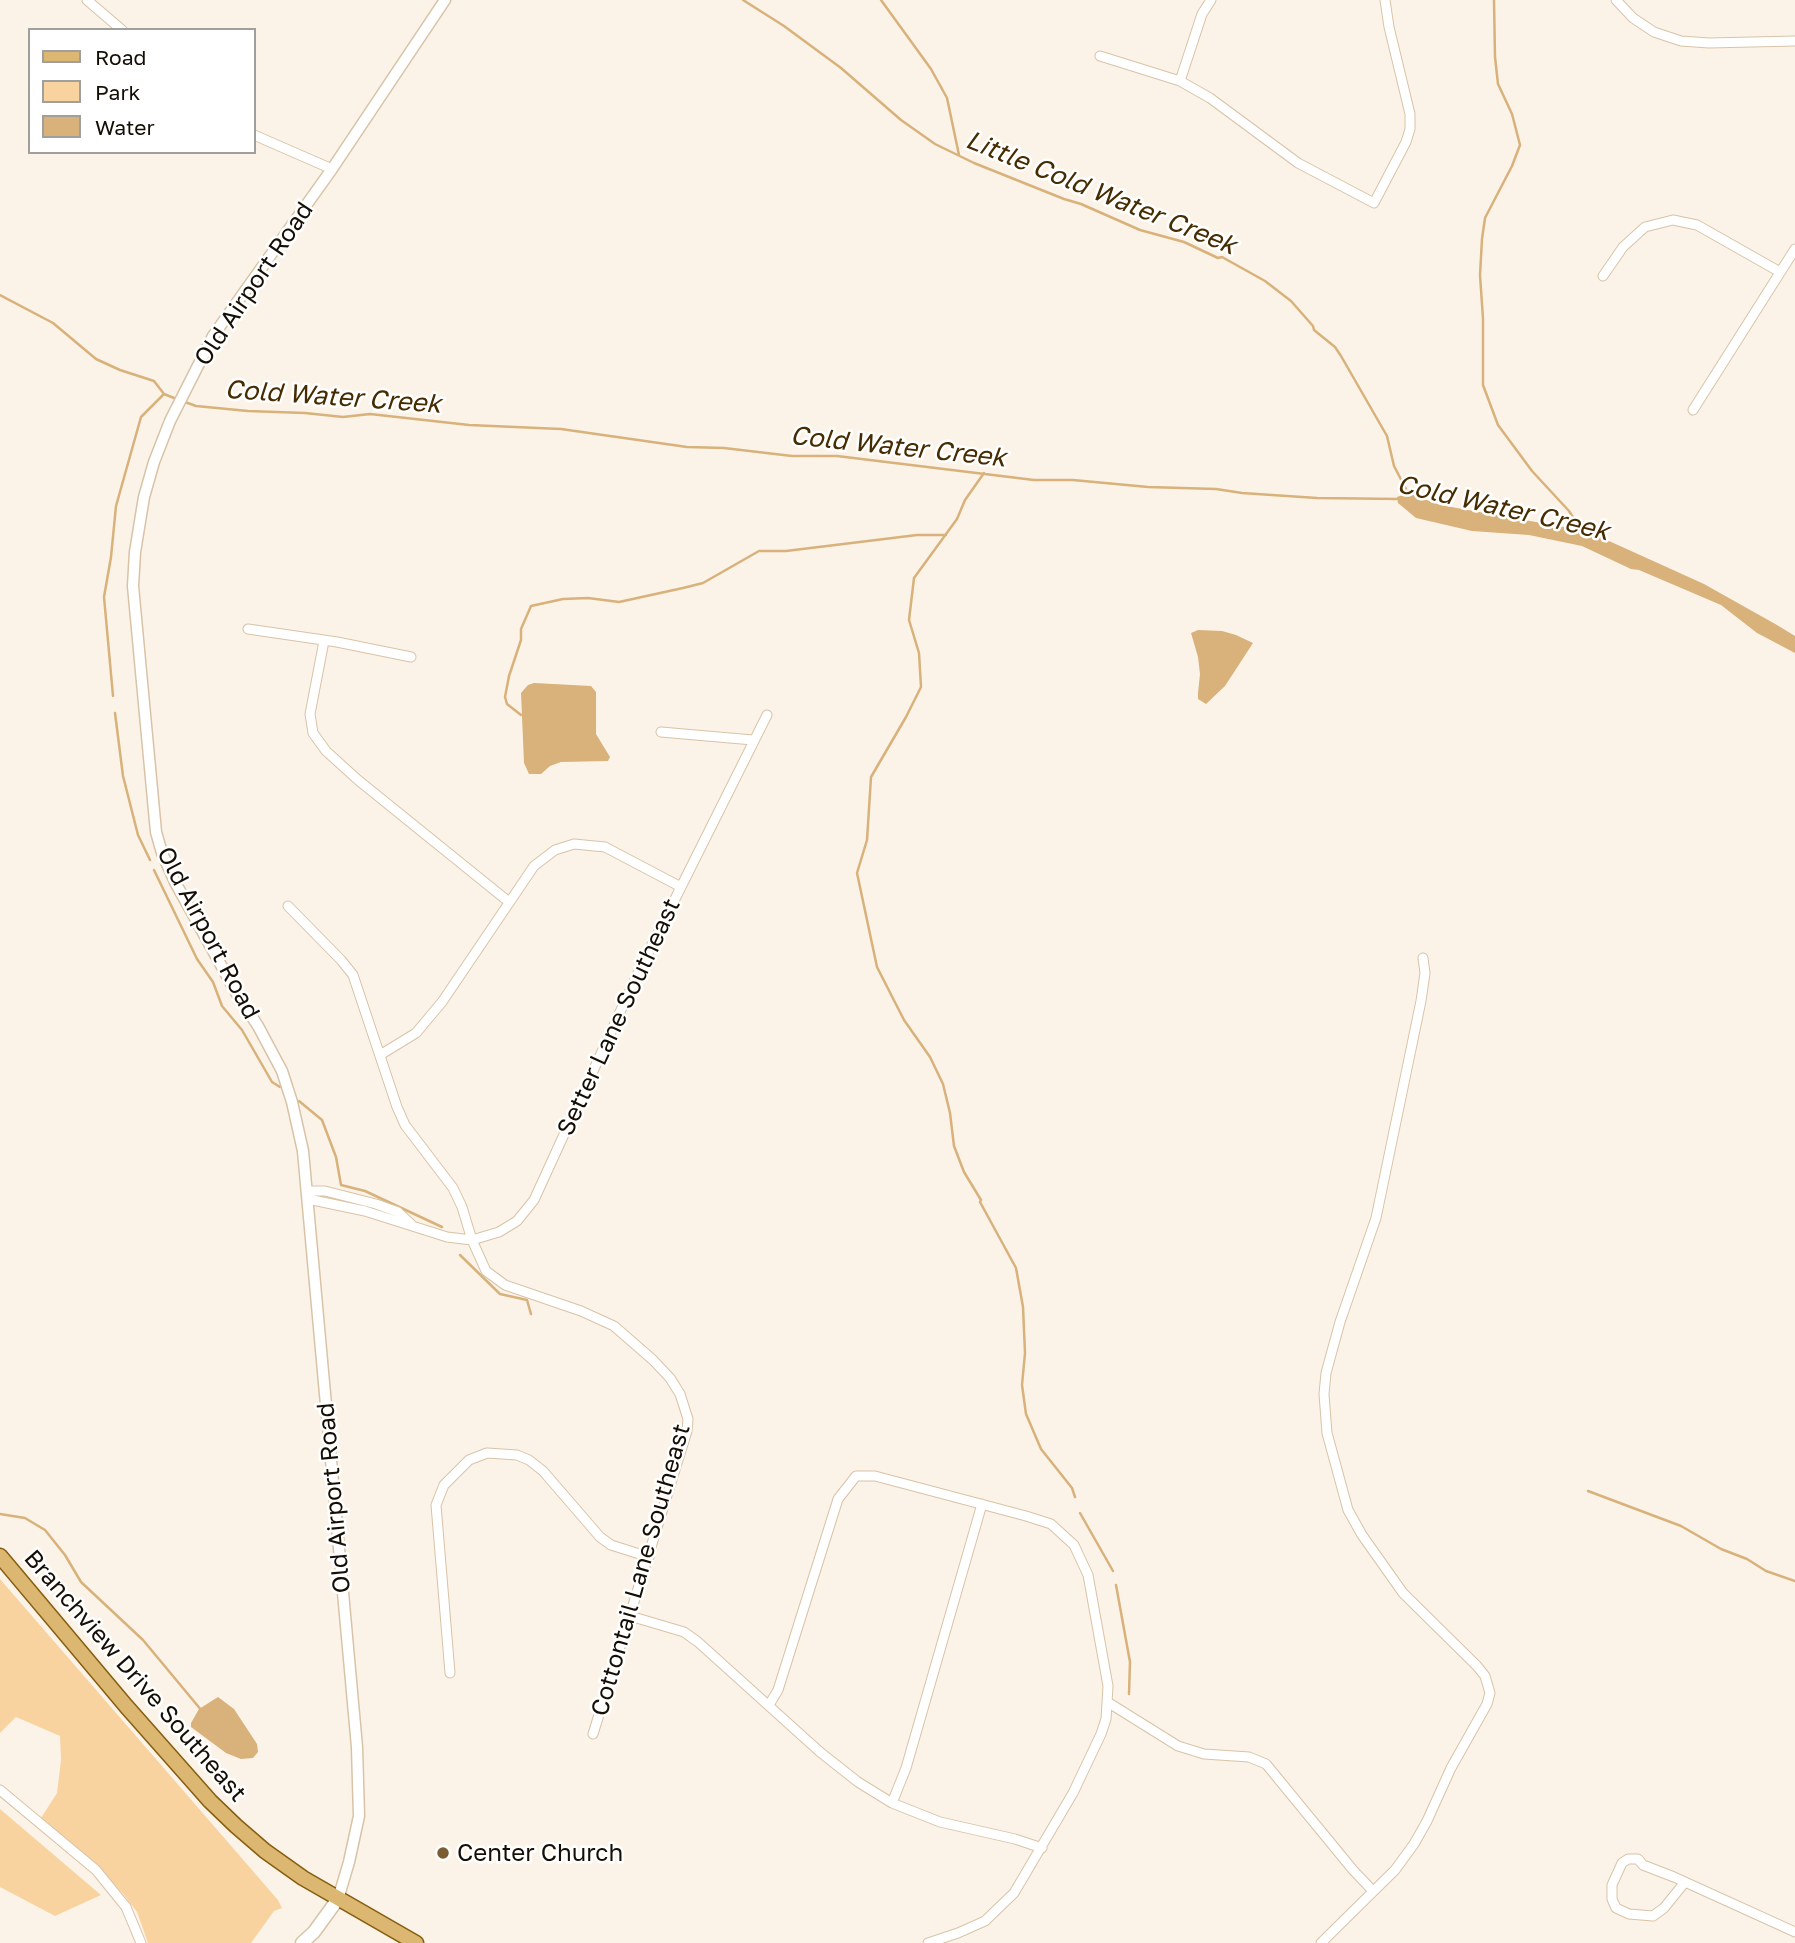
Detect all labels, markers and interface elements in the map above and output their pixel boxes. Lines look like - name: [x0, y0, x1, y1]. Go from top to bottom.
- legend: [28, 28, 256, 154]
- text: Road: [95, 44, 146, 70]
- text: Park: [95, 79, 140, 105]
- text: Water: [95, 114, 155, 140]
- water label: Little Cold Water Creek: [961, 124, 1241, 262]
- street label: Old Airport Road: [189, 197, 319, 371]
- water label: Cold Water Creek: [224, 374, 442, 420]
- water label: Cold Water Creek: [789, 420, 1007, 474]
- water label: Cold Water Creek: [1394, 468, 1612, 548]
- street label: Old Airport Road: [150, 842, 266, 1024]
- street label: Setter Lane Southeast: [551, 894, 687, 1140]
- street label: Old Airport Road: [311, 1401, 357, 1595]
- street label: Cottontail Lane Southeast: [585, 1421, 697, 1719]
- street label: Branchview Drive Southeast: [18, 1544, 252, 1808]
- place label: Center Church: [457, 1839, 623, 1867]
- marker: Center Church: [435, 1845, 451, 1861]

